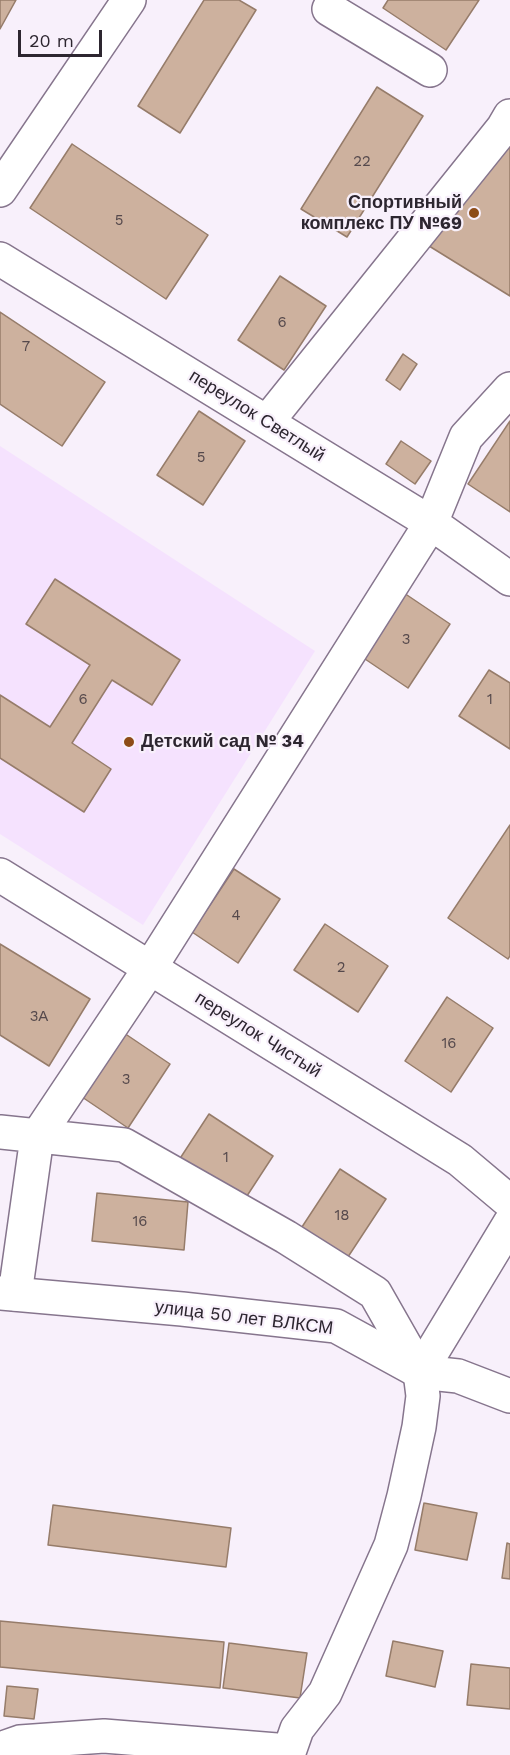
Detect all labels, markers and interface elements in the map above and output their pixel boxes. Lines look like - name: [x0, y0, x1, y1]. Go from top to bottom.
- scale bar: [21, 18, 105, 56]
- text: 20 m: [29, 30, 74, 51]
- house number: 22: [353, 153, 371, 171]
- place label: Спортивный комплекс ПУ №69: [301, 192, 462, 234]
- marker: Спортивный комплекс ПУ №69: [467, 206, 481, 220]
- house number: 5: [115, 212, 123, 230]
- house number: 6: [277, 314, 287, 332]
- house number: 7: [22, 338, 30, 356]
- street label: переулок Светлый: [185, 366, 329, 466]
- house number: 5: [197, 449, 205, 467]
- house number: 3: [402, 631, 410, 649]
- house number: 6: [78, 691, 88, 709]
- house number: 1: [487, 691, 493, 709]
- place label: Детский сад № 34: [141, 731, 304, 753]
- marker: Детский сад № 34: [122, 735, 136, 749]
- house number: 4: [231, 907, 241, 925]
- house number: 2: [337, 959, 345, 977]
- street label: переулок Чистый: [191, 987, 325, 1083]
- house number: 3А: [30, 1008, 48, 1026]
- house number: 16: [442, 1035, 456, 1053]
- house number: 3: [122, 1071, 130, 1089]
- house number: 1: [223, 1149, 229, 1167]
- house number: 18: [334, 1207, 350, 1225]
- house number: 16: [133, 1213, 147, 1231]
- street label: улица 50 лет ВЛКСМ: [154, 1296, 334, 1340]

